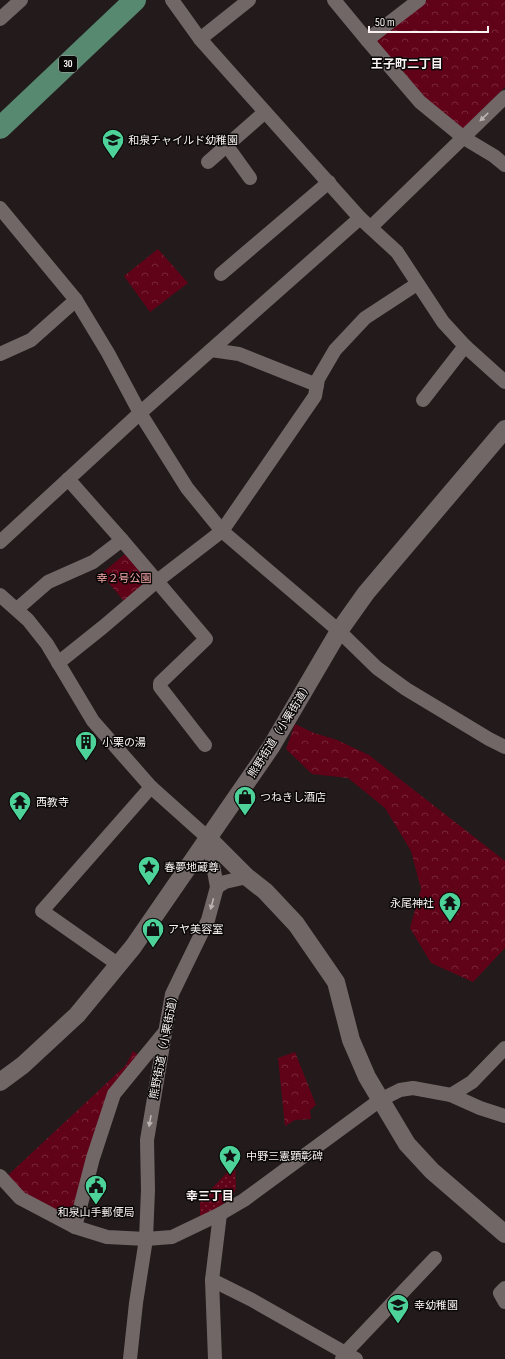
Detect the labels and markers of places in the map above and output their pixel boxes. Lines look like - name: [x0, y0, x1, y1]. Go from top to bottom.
- school or university icon: 和泉チャイルド幼稚園: [100, 127, 126, 160]
- place label: 和泉チャイルド幼稚園: [128, 134, 238, 147]
- building icon: 小栗の湯: [73, 729, 99, 762]
- place label: 小栗の湯: [102, 736, 146, 749]
- shop icon: つねきし酒店: [232, 784, 258, 817]
- temple icon: 西教寺: [7, 789, 33, 822]
- place label: つねきし酒店: [260, 791, 326, 804]
- place label: 西教寺: [36, 796, 69, 809]
- place icon: 春夢地蔵尊: [136, 854, 162, 887]
- place label: 春夢地蔵尊: [164, 861, 219, 874]
- temple icon: 永尾神社: [437, 890, 463, 923]
- place label: 永尾神社: [390, 897, 434, 910]
- shop icon: アヤ美容室: [140, 916, 166, 949]
- place label: アヤ美容室: [168, 923, 223, 936]
- place icon: 中野三憲顕彰碑: [217, 1143, 243, 1176]
- place label: 中野三憲顕彰碑: [246, 1150, 323, 1163]
- public building icon: 和泉山手郵便局: [83, 1173, 109, 1206]
- place label: 和泉山手郵便局: [58, 1206, 135, 1219]
- school or university icon: 幸幼稚園: [385, 1292, 411, 1325]
- place label: 幸幼稚園: [414, 1299, 458, 1312]

